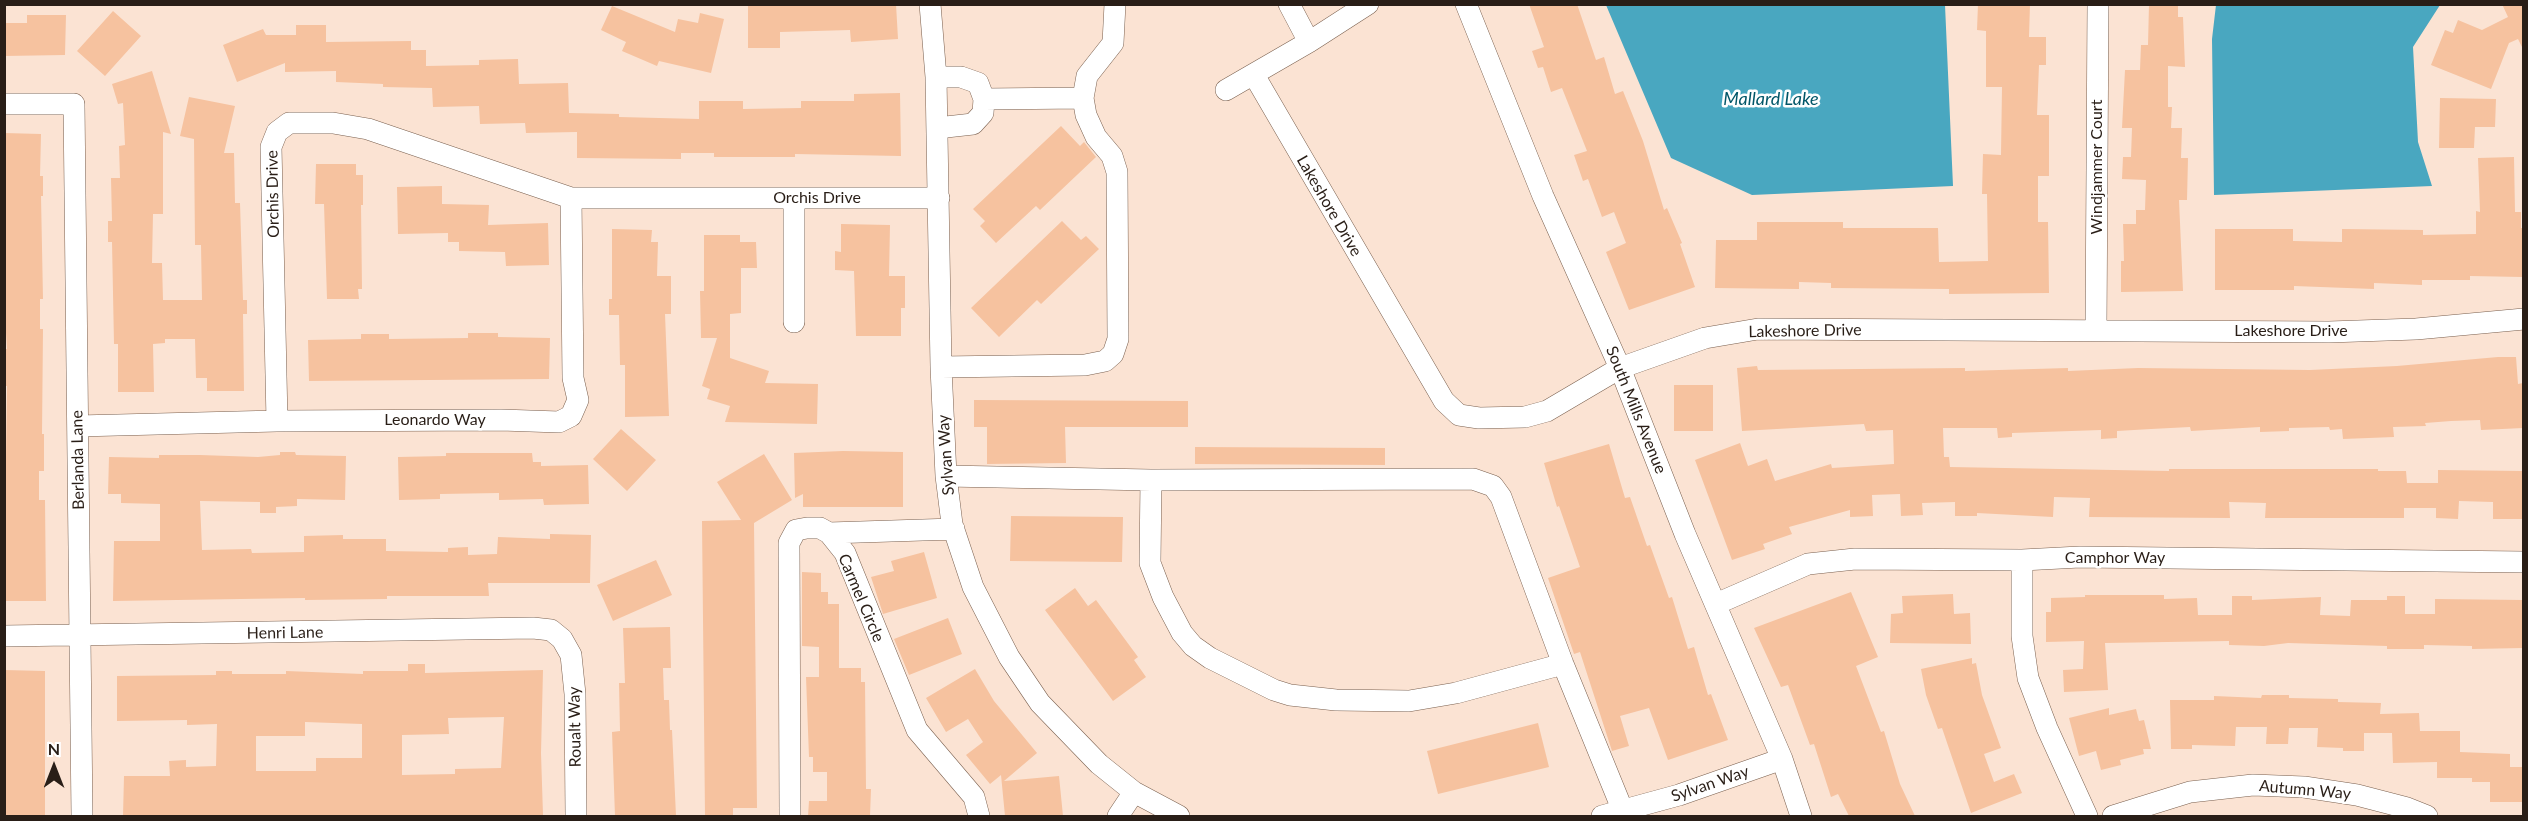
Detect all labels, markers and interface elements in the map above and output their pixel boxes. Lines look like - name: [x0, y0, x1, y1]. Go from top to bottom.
- water label: Mallard Lake: [1723, 88, 1819, 110]
- street label: Windjammer Court: [2087, 100, 2107, 234]
- street label: Orchis Drive: [263, 150, 283, 238]
- street label: Lakeshore Drive: [1292, 152, 1366, 260]
- street label: Orchis Drive: [773, 188, 861, 208]
- street label: Lakeshore Drive: [1748, 320, 1862, 342]
- street label: Lakeshore Drive: [2234, 321, 2348, 341]
- street label: South Mills Avenue: [1602, 344, 1670, 476]
- street label: Berlanda Lane: [68, 410, 88, 510]
- street label: Leonardo Way: [384, 410, 486, 430]
- street label: Sylvan Way: [934, 414, 958, 496]
- street label: Camphor Way: [2065, 548, 2165, 568]
- street label: Carmel Circle: [834, 551, 888, 645]
- street label: Henri Lane: [247, 623, 323, 643]
- street label: Roualt Way: [565, 686, 585, 768]
- north arrow: [24, 737, 84, 797]
- text: N: [48, 739, 60, 758]
- street label: Sylvan Way: [1669, 762, 1751, 806]
- street label: Autumn Way: [2258, 776, 2352, 804]

